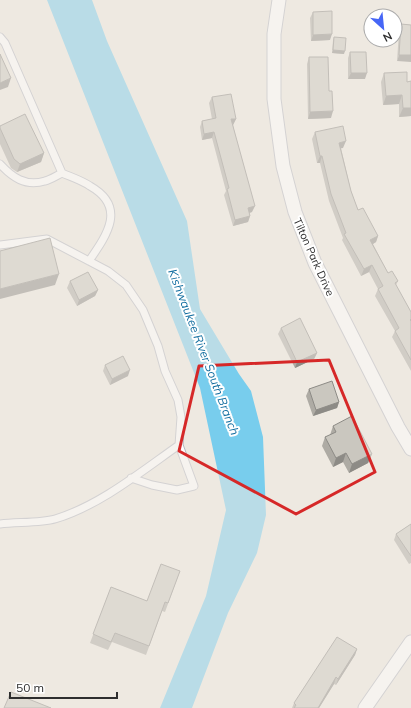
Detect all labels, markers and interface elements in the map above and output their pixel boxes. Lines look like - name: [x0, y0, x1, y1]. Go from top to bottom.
- north arrow: [363, 8, 403, 48]
- text: N: [381, 29, 394, 45]
- street label: Tilton Park Drive: [291, 216, 337, 298]
- water label: Kishwaukee River South Branch: [165, 267, 243, 437]
- scale bar: [10, 674, 117, 700]
- text: 50 m: [16, 680, 44, 695]

